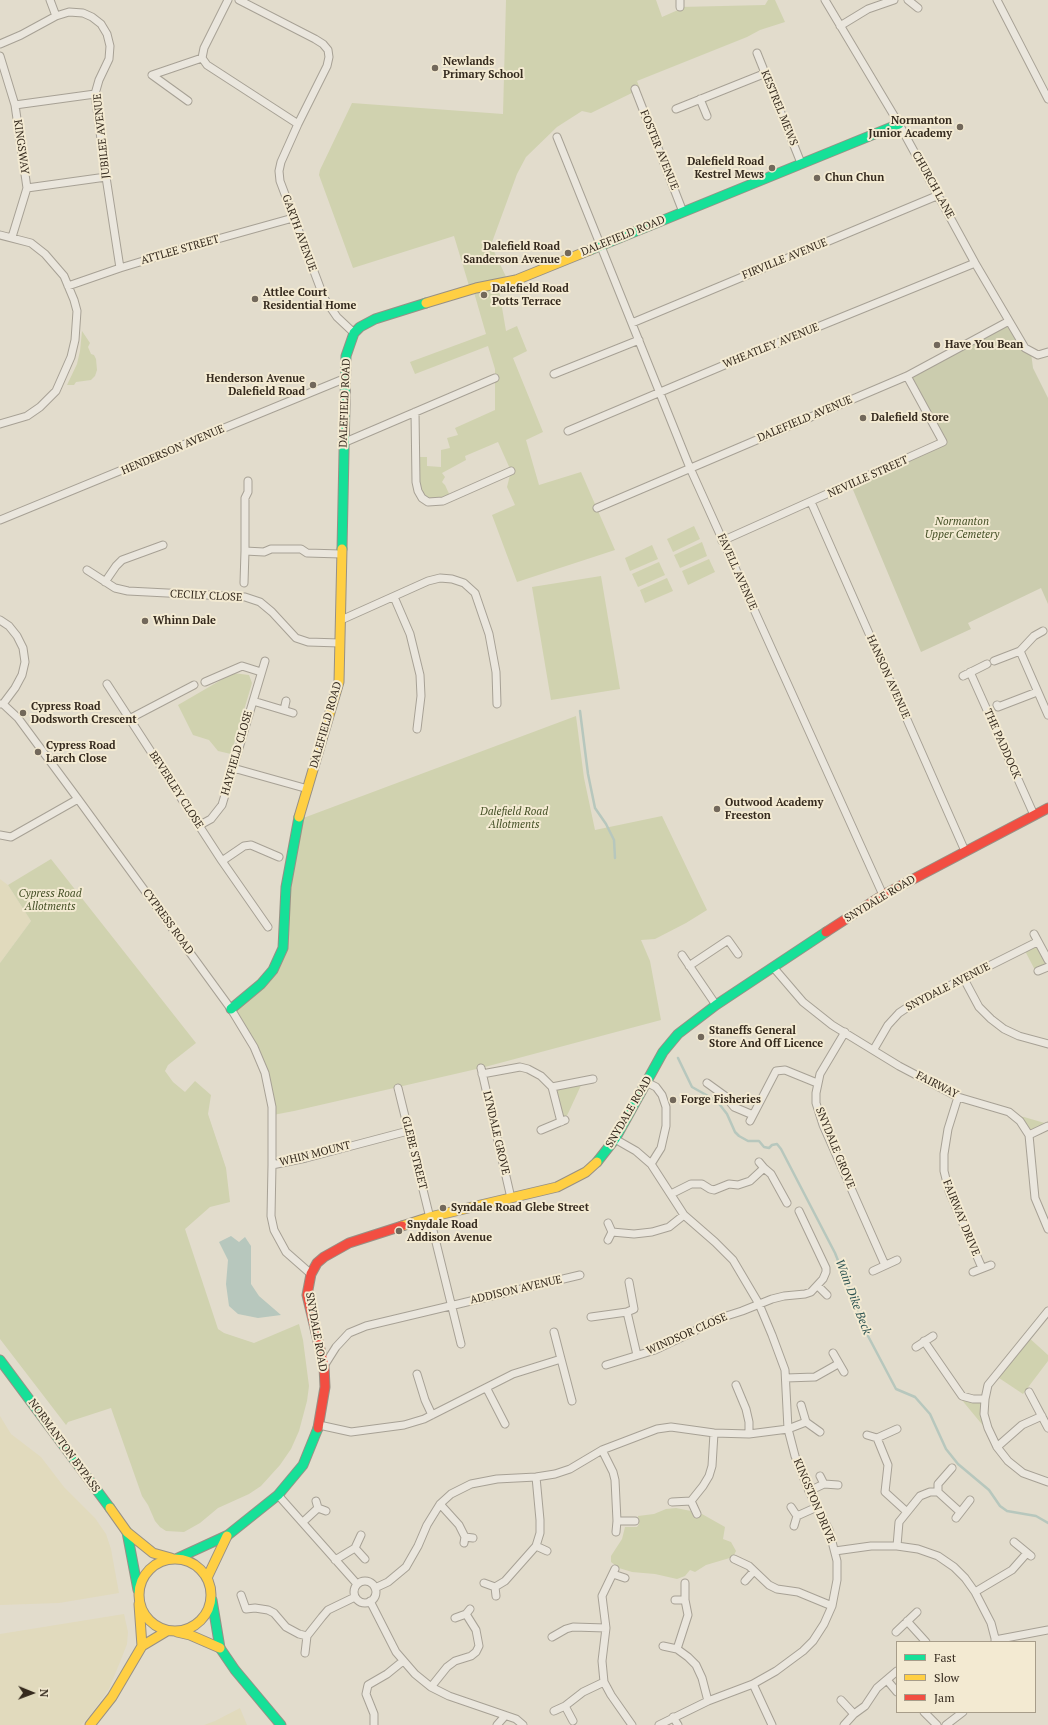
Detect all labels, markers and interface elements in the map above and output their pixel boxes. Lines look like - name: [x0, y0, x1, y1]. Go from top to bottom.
- place label: Newlands Primary School: [443, 55, 523, 81]
- marker: Newlands Primary School: [430, 63, 440, 73]
- street label: KESTREL MEWS: [758, 68, 800, 148]
- street label: JUBILEE AVENUE: [91, 93, 113, 179]
- street label: FOSTER AVENUE: [637, 108, 681, 192]
- place label: Normanton Junior Academy: [869, 114, 952, 140]
- street label: KINGSWAY: [11, 119, 31, 175]
- marker: Normanton Junior Academy: [955, 122, 965, 132]
- street label: CHURCH LANE: [909, 149, 957, 221]
- place label: Dalefield Road Kestrel Mews: [687, 155, 764, 181]
- marker: Dalefield Road Kestrel Mews: [767, 163, 777, 173]
- place label: Chun Chun: [825, 171, 884, 185]
- marker: Chun Chun: [812, 173, 822, 183]
- street label: GARTH AVENUE: [279, 193, 319, 273]
- street label: DALEFIELD ROAD: [579, 213, 667, 259]
- street label: ATTLEE STREET: [139, 232, 221, 268]
- street label: FIRVILLE AVENUE: [740, 236, 830, 282]
- place label: Dalefield Road Sanderson Avenue: [463, 240, 560, 266]
- marker: Dalefield Road Sanderson Avenue: [563, 248, 573, 258]
- place label: Dalefield Road Potts Terrace: [492, 282, 569, 308]
- place label: Attlee Court Residential Home: [263, 286, 356, 312]
- marker: Dalefield Road Potts Terrace: [479, 290, 489, 300]
- marker: Attlee Court Residential Home: [250, 294, 260, 304]
- street label: WHEATLEY AVENUE: [721, 321, 821, 371]
- place label: Have You Bean: [945, 338, 1023, 352]
- marker: Have You Bean: [932, 340, 942, 350]
- street label: DALEFIELD ROAD: [337, 358, 353, 448]
- place label: Henderson Avenue Dalefield Road: [206, 372, 305, 398]
- marker: Henderson Avenue Dalefield Road: [308, 380, 318, 390]
- street label: DALEFIELD AVENUE: [755, 393, 855, 445]
- place label: Dalefield Store: [871, 411, 949, 425]
- marker: Dalefield Store: [858, 413, 868, 423]
- street label: HENDERSON AVENUE: [120, 422, 226, 478]
- street label: NEVILLE STREET: [826, 453, 910, 501]
- park label: Normanton Upper Cemetery: [925, 515, 999, 541]
- street label: FAVELL AVENUE: [714, 532, 760, 612]
- street label: CECILY CLOSE: [169, 588, 243, 604]
- place label: Whinn Dale: [153, 614, 216, 628]
- marker: Whinn Dale: [140, 616, 150, 626]
- street label: HANSON AVENUE: [864, 633, 912, 721]
- street label: DALEFIELD ROAD: [307, 680, 345, 770]
- place label: Cypress Road Dodsworth Crescent: [31, 700, 137, 726]
- street label: THE PADDOCK: [981, 707, 1023, 781]
- marker: Cypress Road Dodsworth Crescent: [18, 708, 28, 718]
- street label: HAYFIELD CLOSE: [219, 709, 255, 797]
- place label: Cypress Road Larch Close: [46, 739, 116, 765]
- marker: Cypress Road Larch Close: [33, 747, 43, 757]
- street label: BEVERLEY CLOSE: [146, 749, 206, 831]
- place label: Outwood Academy Freeston: [725, 796, 823, 822]
- marker: Outwood Academy Freeston: [712, 804, 722, 814]
- park label: Dalefield Road Allotments: [480, 805, 548, 831]
- street label: SNYDALE ROAD: [842, 873, 918, 925]
- park label: Cypress Road Allotments: [18, 887, 82, 913]
- street label: CYPRESS ROAD: [140, 887, 196, 957]
- street label: SNYDALE AVENUE: [904, 960, 992, 1014]
- place label: Staneffs General Store And Off Licence: [709, 1024, 823, 1050]
- marker: Staneffs General Store And Off Licence: [696, 1032, 706, 1042]
- street label: FAIRWAY: [914, 1069, 960, 1101]
- street label: SNYDALE ROAD: [603, 1074, 655, 1150]
- street label: LYNDALE GROVE: [480, 1090, 512, 1176]
- place label: Forge Fisheries: [681, 1093, 761, 1107]
- marker: Forge Fisheries: [668, 1095, 678, 1105]
- street label: SNYDALE GROVE: [813, 1105, 857, 1191]
- street label: GLEBE STREET: [399, 1115, 429, 1191]
- street label: WHIN MOUNT: [278, 1139, 352, 1169]
- street label: FAIRWAY DRIVE: [940, 1178, 982, 1258]
- place label: Syndale Road Glebe Street: [451, 1201, 589, 1215]
- marker: Syndale Road Glebe Street: [438, 1203, 448, 1213]
- place label: Snydale Road Addison Avenue: [407, 1218, 492, 1244]
- marker: Snydale Road Addison Avenue: [394, 1226, 404, 1236]
- water label: Wain Dike Beck: [832, 1257, 874, 1337]
- street label: ADDISON AVENUE: [469, 1273, 563, 1307]
- street label: SNYDALE ROAD: [303, 1291, 329, 1373]
- street label: WINDSOR CLOSE: [645, 1310, 729, 1358]
- street label: NORMANTON BYPASS: [26, 1397, 102, 1495]
- street label: KINGSTON DRIVE: [790, 1457, 838, 1545]
- legend: [896, 1641, 1036, 1713]
- text: Fast: [934, 1650, 956, 1665]
- text: Slow: [934, 1670, 959, 1685]
- north arrow: [12, 1673, 52, 1713]
- text: N: [37, 1689, 51, 1698]
- text: Jam: [934, 1690, 955, 1705]

